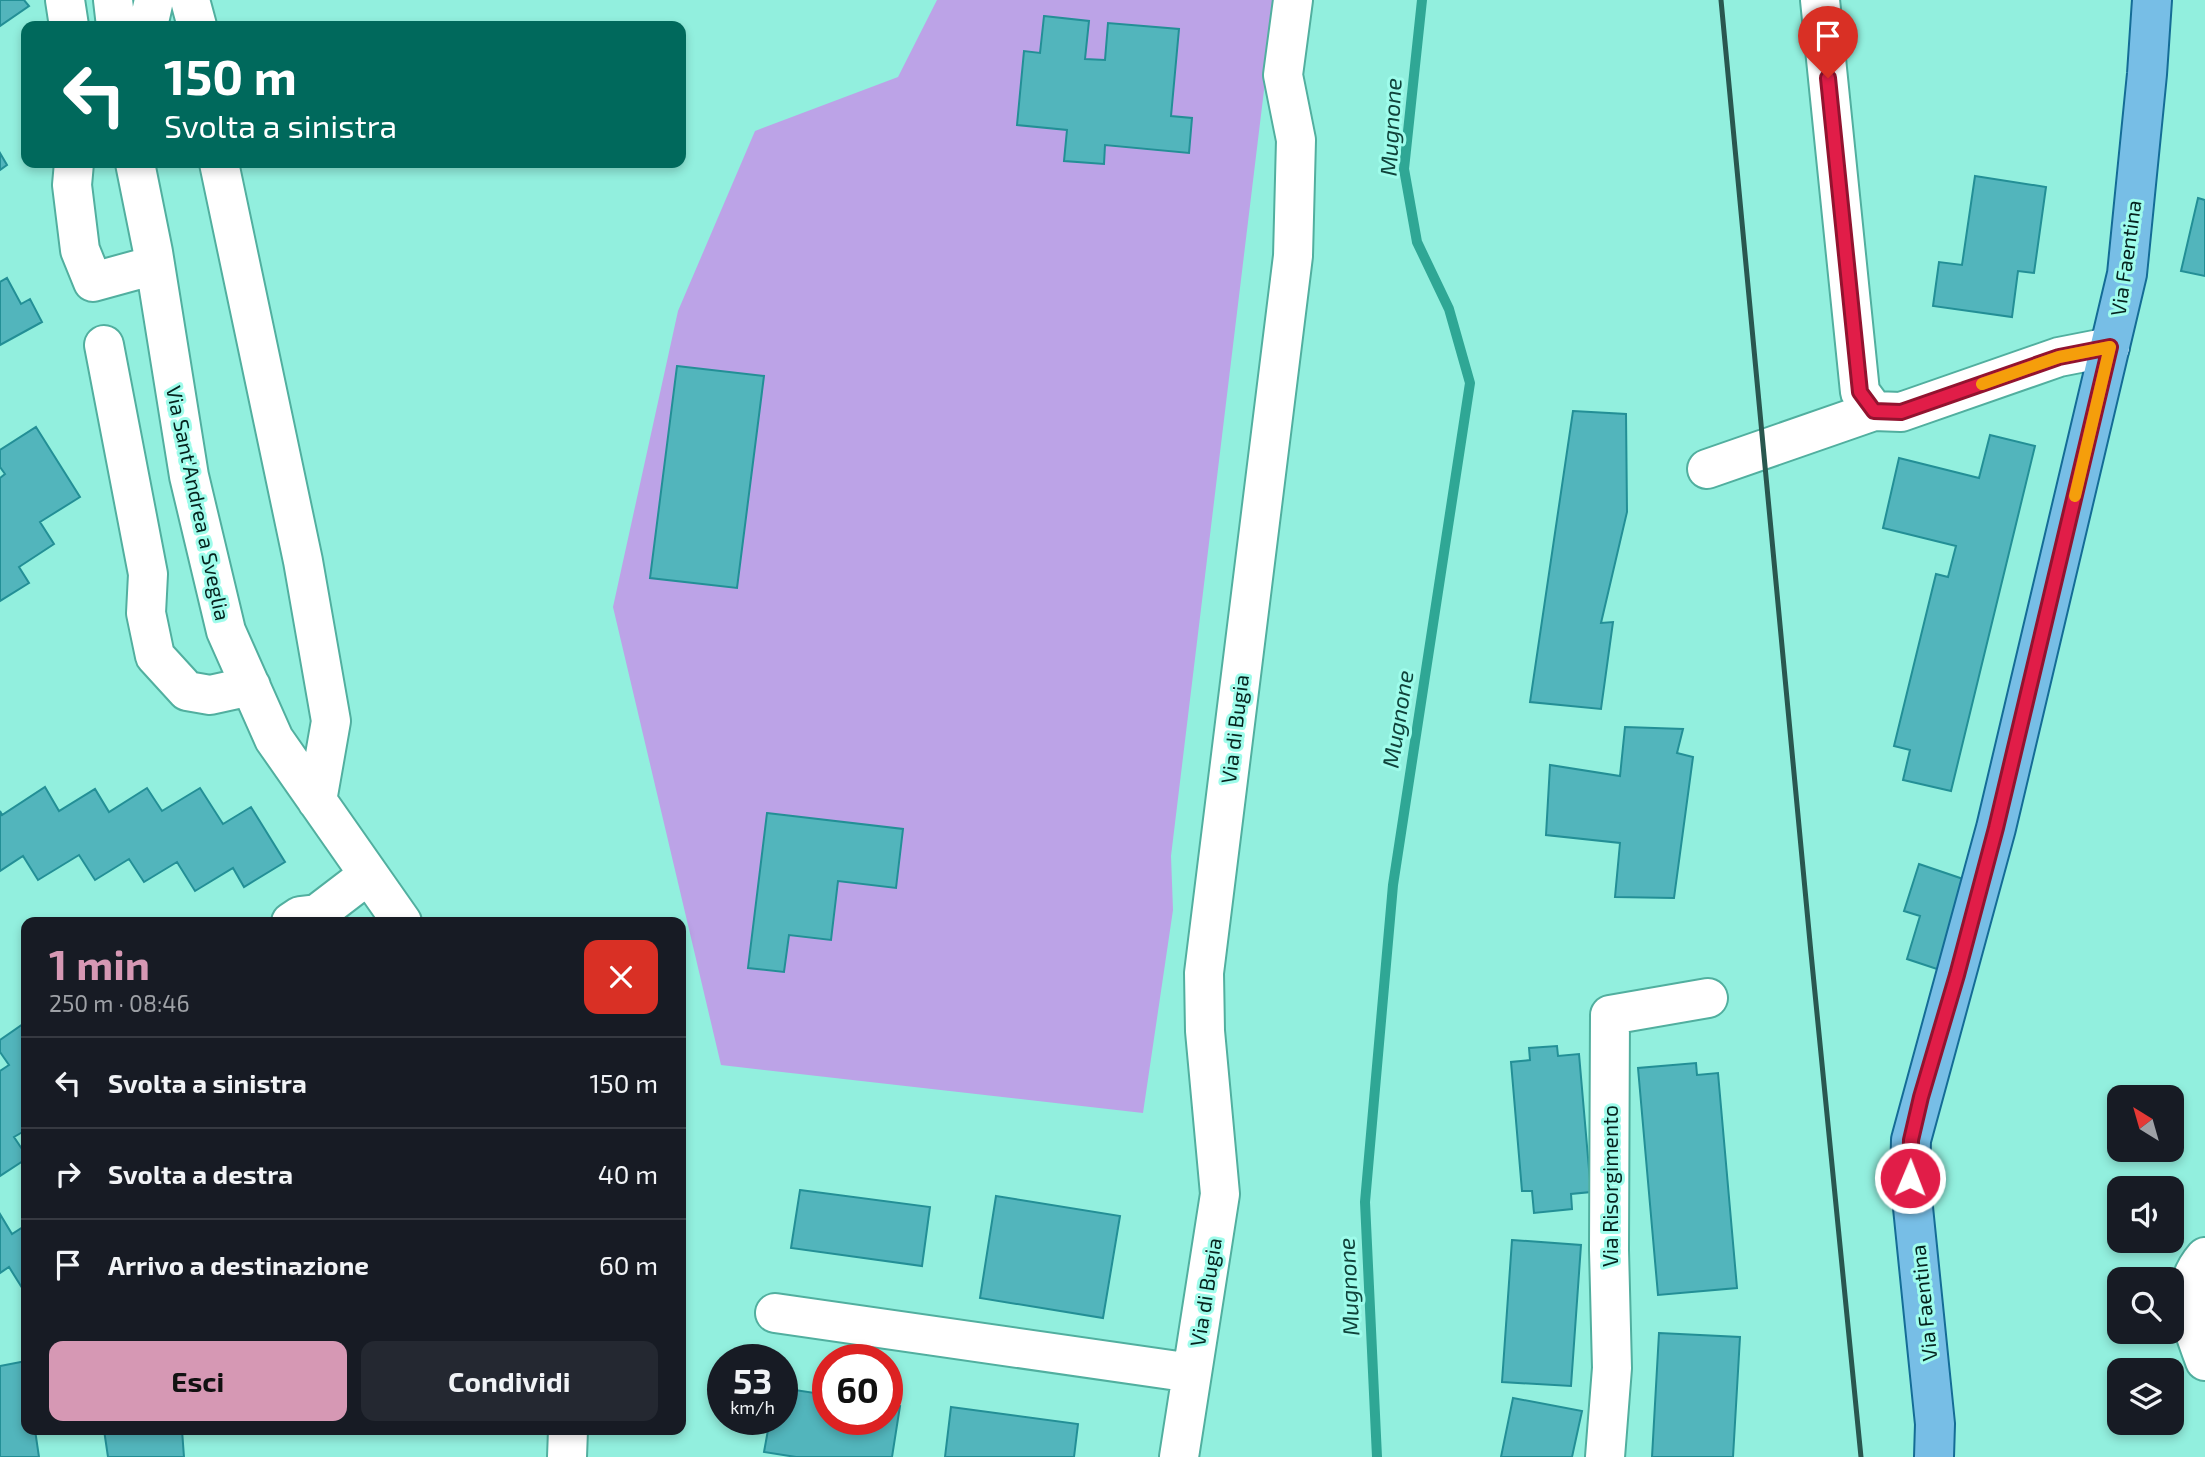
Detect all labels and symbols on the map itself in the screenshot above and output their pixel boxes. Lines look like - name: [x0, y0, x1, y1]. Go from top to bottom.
- pin: [1798, 6, 1858, 78]
- water label: Mugnone: [1373, 77, 1407, 177]
- street label: Via Faentina: [2104, 198, 2146, 318]
- street label: Via Sant'Andrea a Sveglia: [162, 383, 236, 623]
- water label: Mugnone: [1375, 668, 1419, 770]
- street label: Via di Bugia: [1215, 673, 1253, 785]
- north arrow: [2107, 1085, 2184, 1162]
- street label: Via Risorgimento: [1597, 1105, 1622, 1267]
- position arrow: [1873, 1141, 1947, 1215]
- street label: Via di Bugia: [1184, 1236, 1226, 1348]
- water label: Mugnone: [1331, 1237, 1365, 1337]
- street label: Via Faentina: [1904, 1244, 1942, 1362]
- speed limit sign: 60: [812, 1344, 903, 1435]

